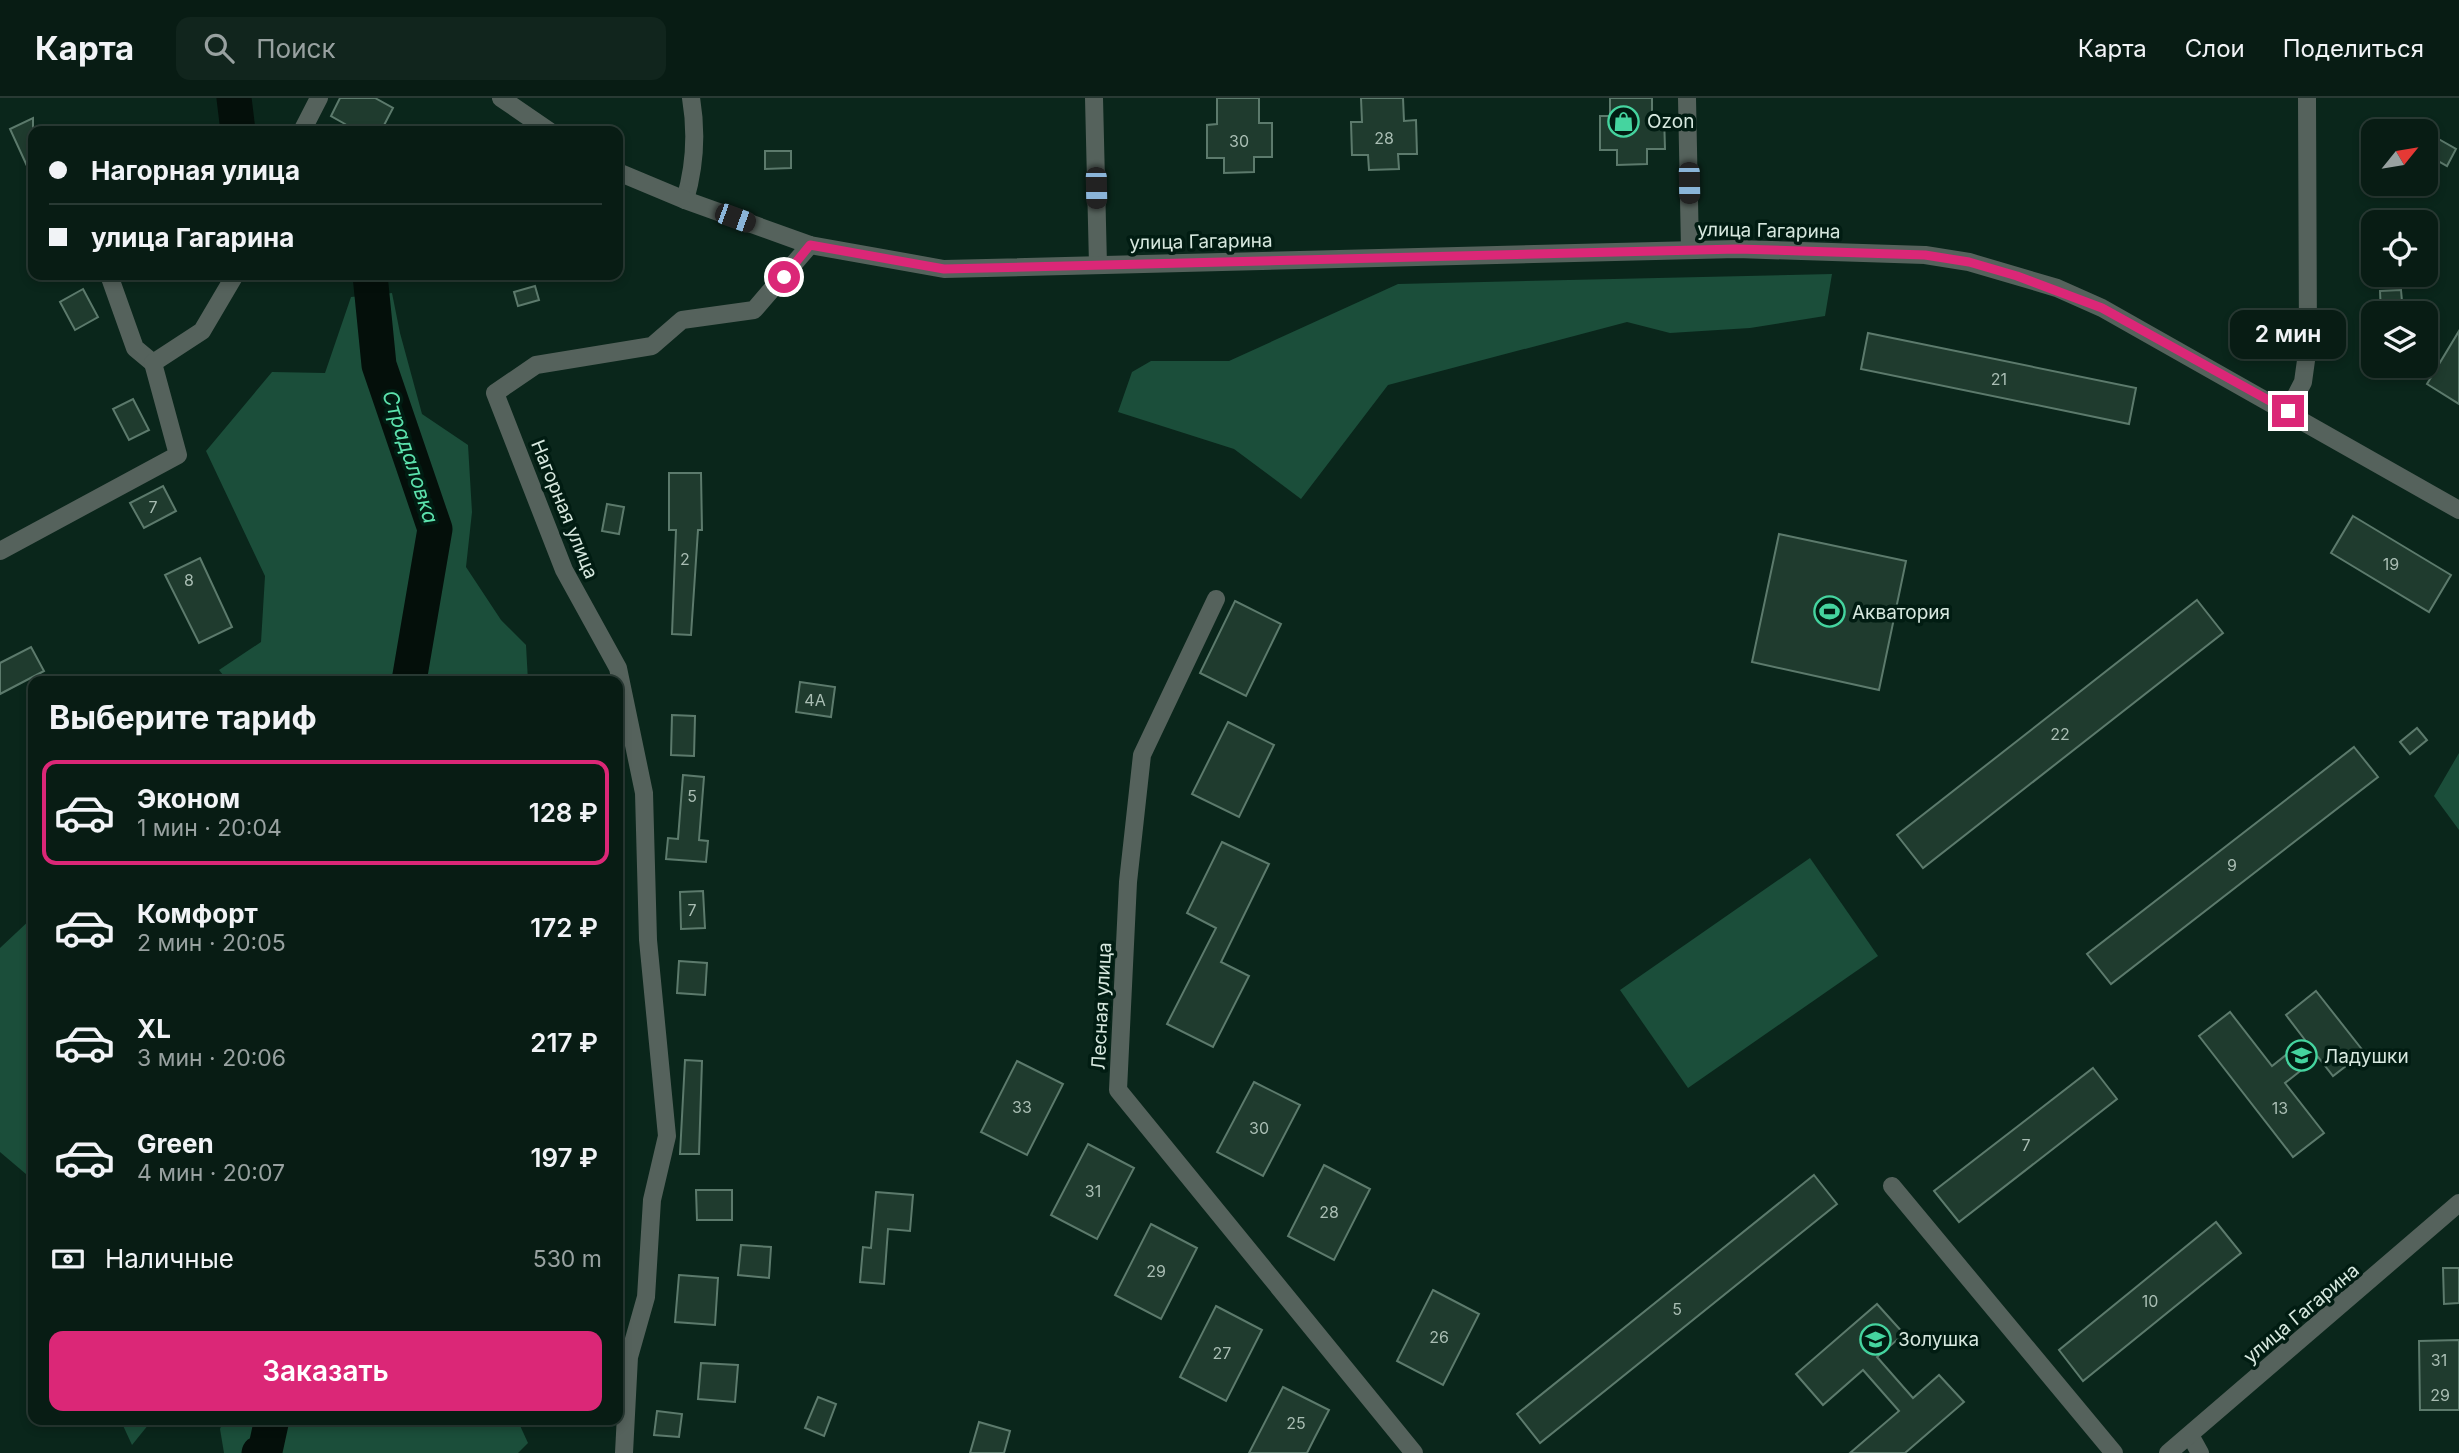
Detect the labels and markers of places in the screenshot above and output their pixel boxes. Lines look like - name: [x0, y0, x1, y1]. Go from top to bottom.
- shop icon: Ozon: [1607, 104, 1641, 138]
- place label: Ozon: [1647, 110, 1694, 133]
- sports icon: Акватория: [1812, 595, 1846, 629]
- place label: Акватория: [1852, 601, 1950, 624]
- school or university icon: Ладушки: [2284, 1039, 2318, 1073]
- place label: Ладушки: [2324, 1045, 2409, 1068]
- school or university icon: Золушка: [1858, 1322, 1892, 1356]
- place label: Золушка: [1898, 1328, 1979, 1351]

